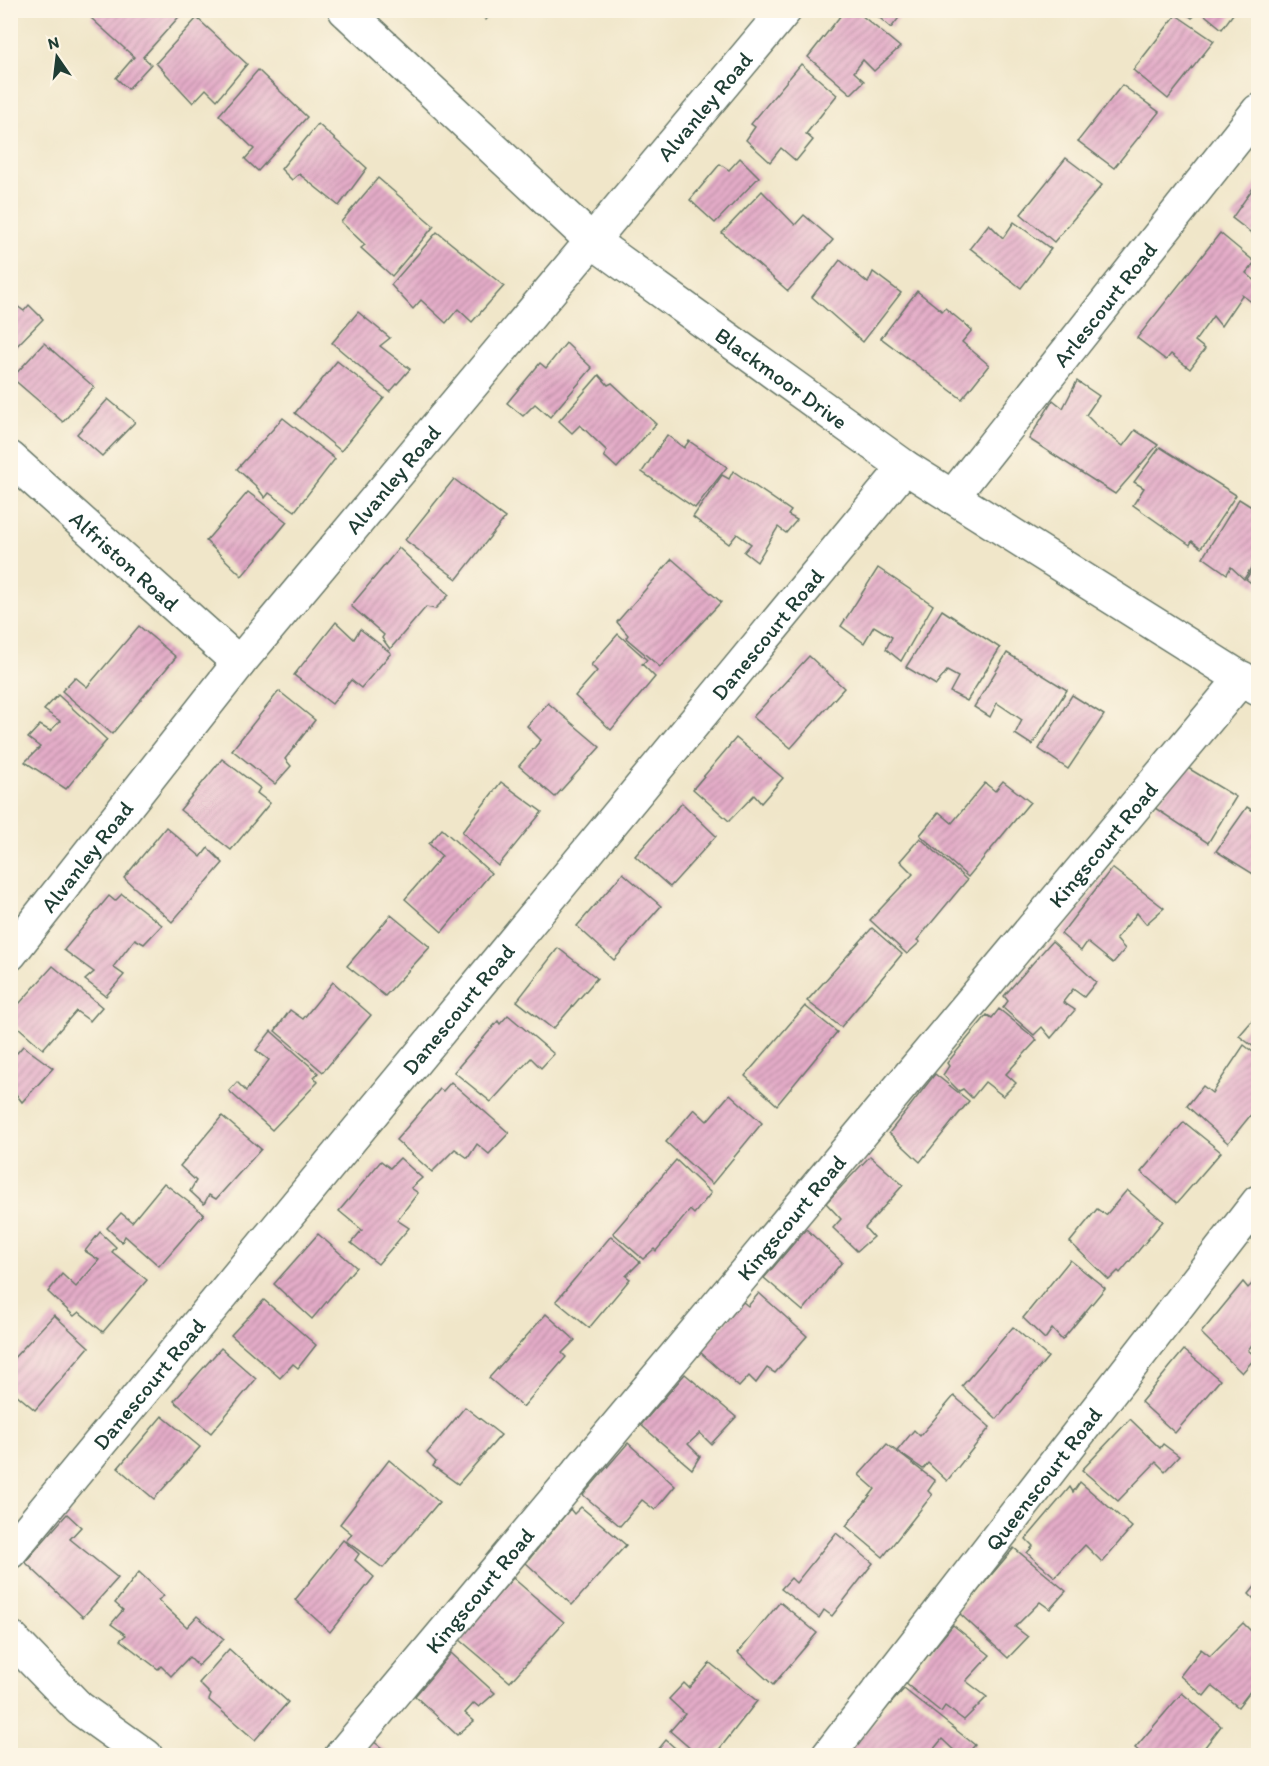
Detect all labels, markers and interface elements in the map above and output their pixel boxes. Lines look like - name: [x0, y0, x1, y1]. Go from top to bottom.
- north arrow: [27, 27, 87, 87]
- text: N: [46, 32, 61, 53]
- street label: Alvanley Road: [651, 46, 758, 166]
- street label: Arlescourt Road: [1047, 236, 1163, 372]
- street label: Blackmoor Drive: [710, 321, 853, 435]
- street label: Alvanley Road: [339, 419, 446, 539]
- street label: Alfriston Road: [64, 505, 185, 617]
- street label: Danescourt Road: [705, 563, 829, 705]
- street label: Kingscourt Road: [1043, 776, 1163, 913]
- street label: Alvanley Road: [35, 795, 139, 918]
- street label: Danescourt Road: [396, 938, 520, 1080]
- street label: Kingscourt Road: [731, 1149, 852, 1286]
- street label: Danescourt Road: [87, 1313, 211, 1455]
- street label: Queenscourt Road: [979, 1401, 1108, 1556]
- street label: Kingscourt Road: [419, 1522, 540, 1659]

